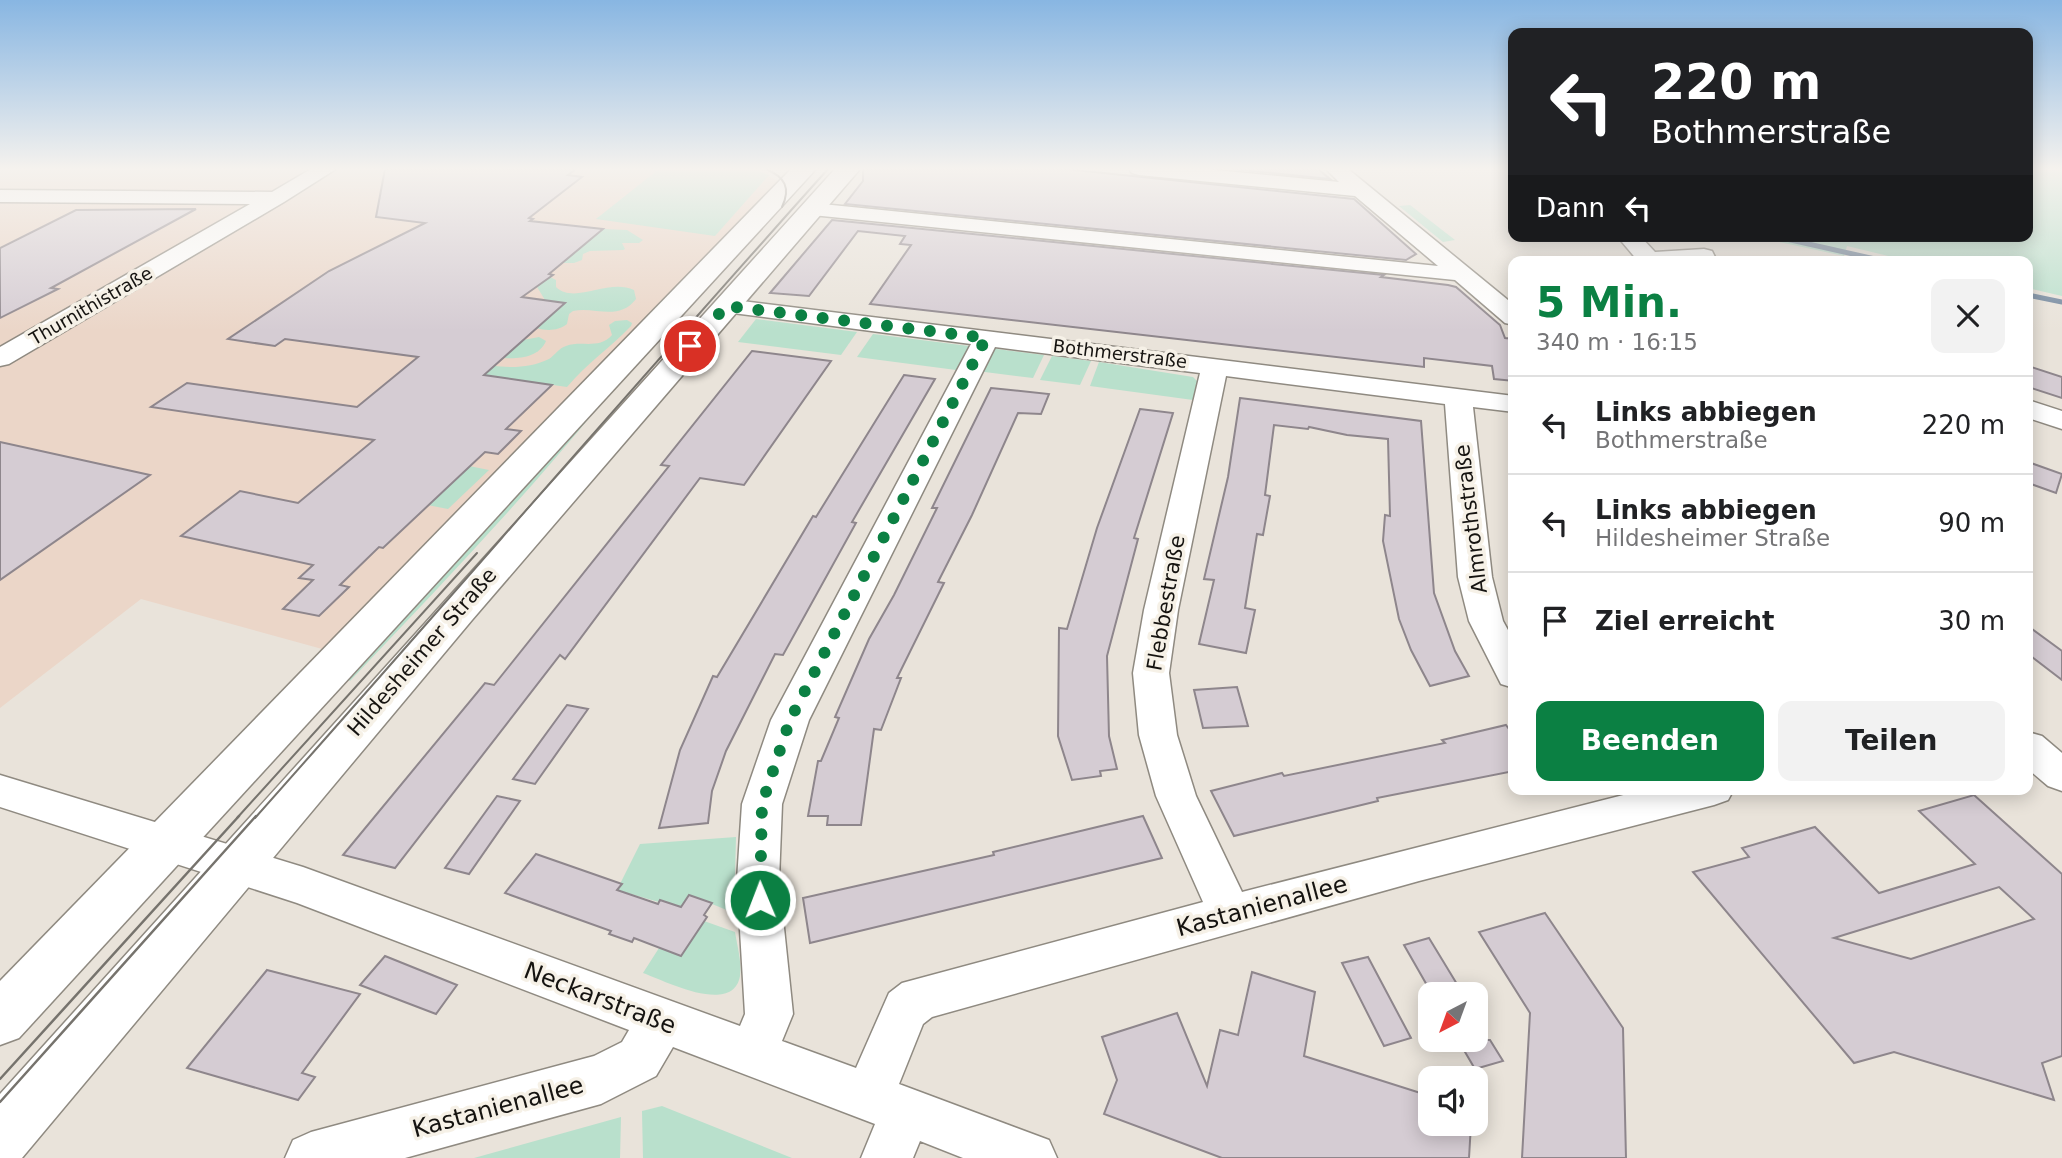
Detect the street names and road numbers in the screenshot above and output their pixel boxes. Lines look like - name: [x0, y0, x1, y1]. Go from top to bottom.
- street label: Thurnithistraße: [25, 262, 156, 350]
- street label: Bothmerstraße: [1052, 335, 1188, 372]
- street label: Almrothstraße: [1450, 443, 1492, 595]
- street label: Flebbestraße: [1142, 533, 1190, 673]
- street label: Hildesheimer Straße: [343, 563, 501, 741]
- street label: Kastanienallee: [1173, 870, 1351, 942]
- street label: Neckarstraße: [520, 956, 680, 1040]
- street label: Kastanienallee: [409, 1071, 587, 1143]

